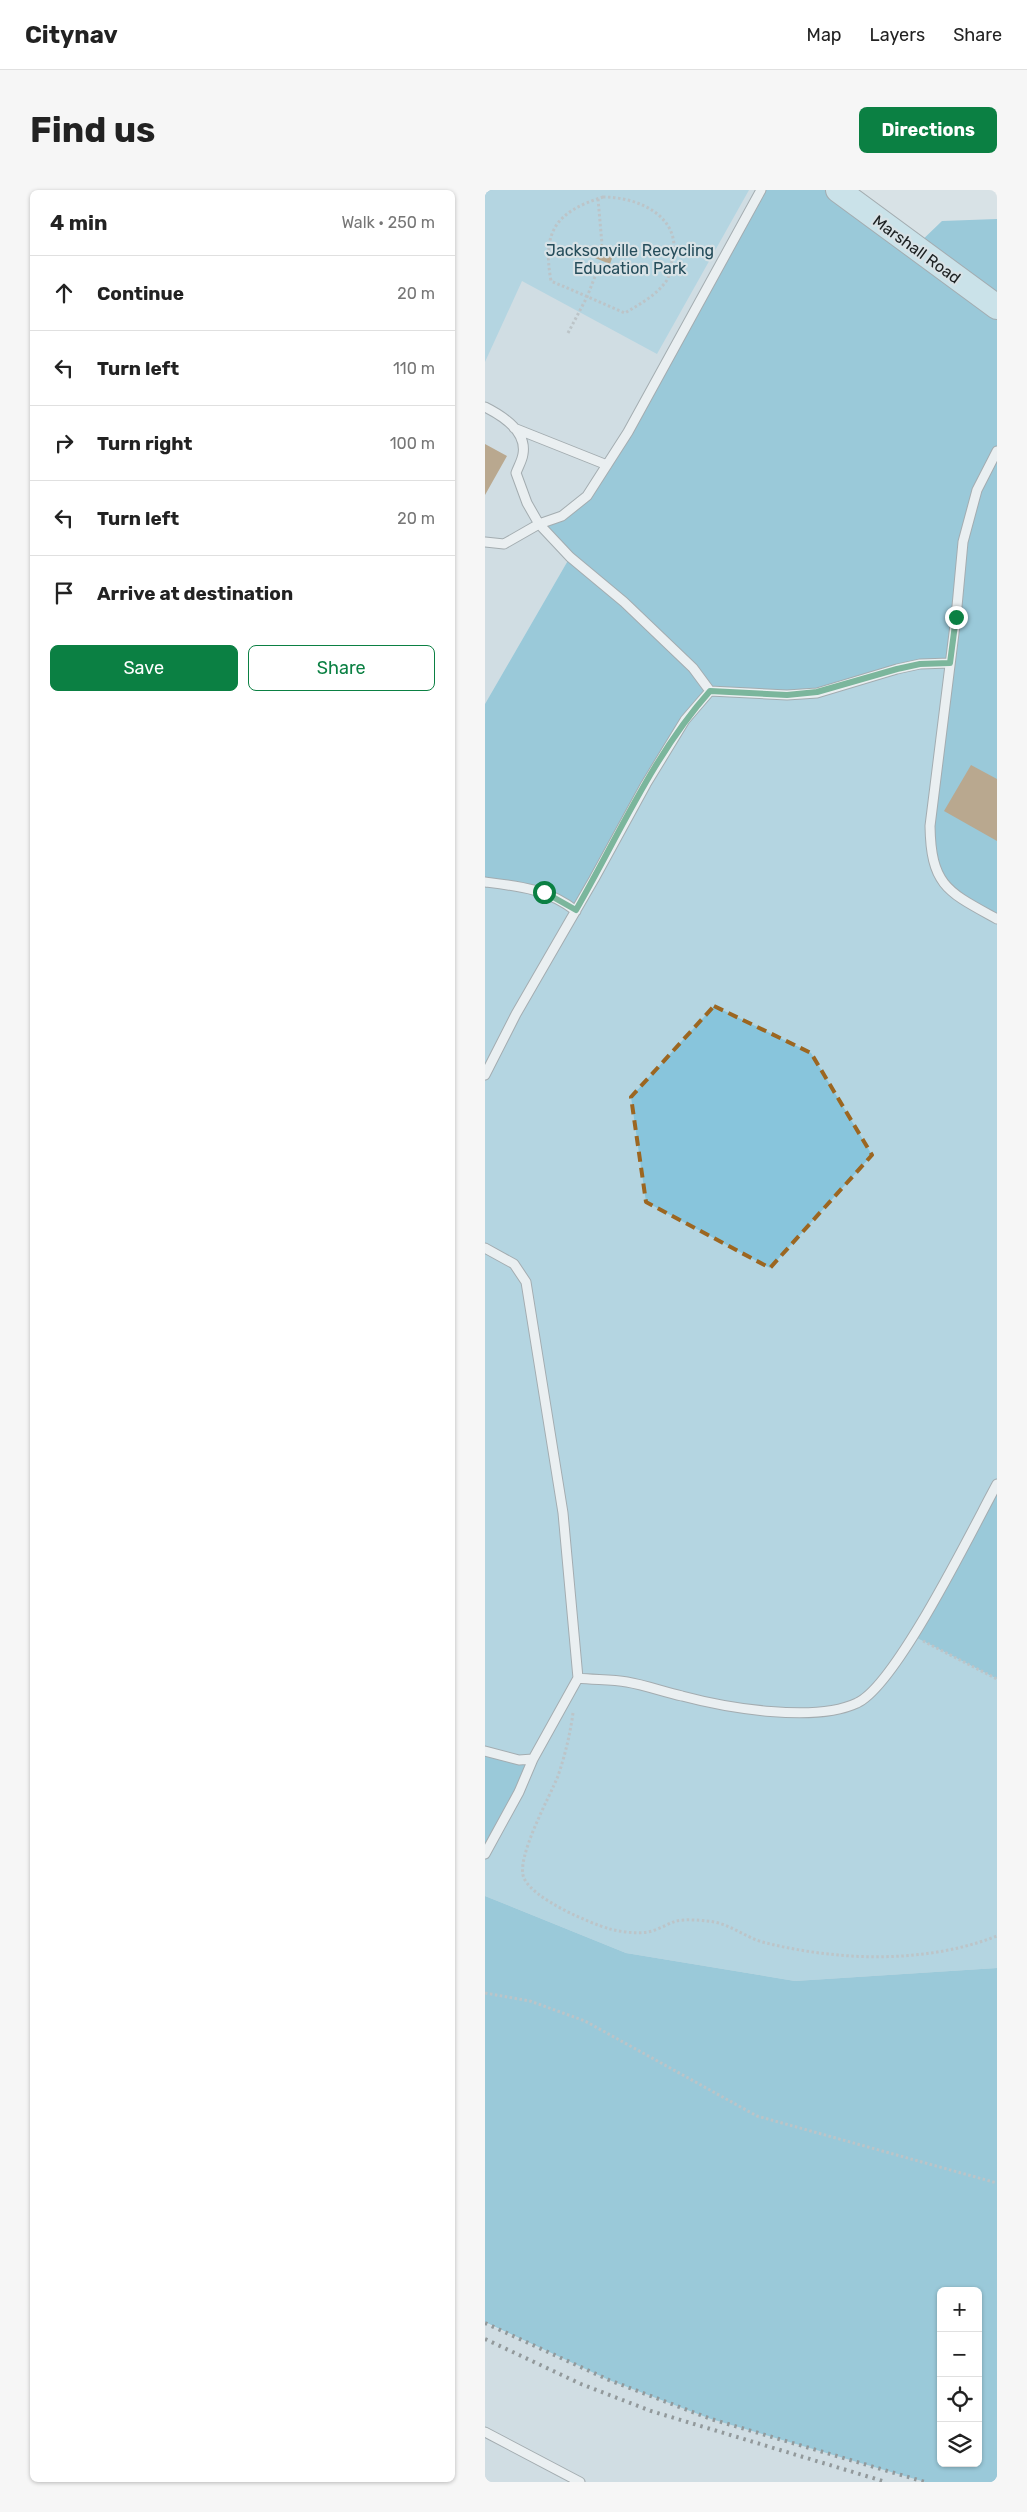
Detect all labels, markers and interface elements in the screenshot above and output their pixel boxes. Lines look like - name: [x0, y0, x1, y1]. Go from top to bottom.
- text: Citynav: [25, 21, 118, 49]
- text: Map: [807, 24, 842, 46]
- text: Layers: [870, 24, 925, 46]
- text: Share: [953, 24, 1002, 46]
- button: Directions: [859, 107, 997, 153]
- text: Find us: [30, 109, 155, 151]
- text: 4 min: [50, 210, 108, 235]
- street label: Marshall Road: [869, 211, 964, 288]
- text: Walk · 250 m: [341, 213, 435, 232]
- park label: Jacksonville Recycling Education Park: [546, 241, 714, 278]
- icon: ahead: [50, 279, 78, 307]
- text: Continue: [97, 282, 184, 305]
- text: 20 m: [397, 284, 435, 303]
- icon: left: [50, 354, 78, 382]
- text: Turn left: [97, 357, 179, 380]
- text: 110 m: [393, 359, 435, 378]
- icon: right: [50, 429, 78, 457]
- text: Turn right: [97, 432, 192, 455]
- text: 100 m: [390, 434, 435, 453]
- icon: left: [50, 504, 78, 532]
- text: Turn left: [97, 507, 179, 530]
- text: 20 m: [397, 509, 435, 528]
- icon: arrive: [50, 579, 78, 607]
- text: Arrive at destination: [97, 582, 293, 605]
- route end: [945, 606, 968, 629]
- button: Save: [50, 645, 238, 691]
- button: Share: [248, 645, 435, 691]
- route start: [533, 881, 556, 904]
- map controls: [937, 2287, 982, 2467]
- button: +: [937, 2287, 982, 2332]
- button: −: [937, 2332, 982, 2377]
- button: locate: [937, 2377, 982, 2422]
- button: layers: [937, 2422, 982, 2467]

